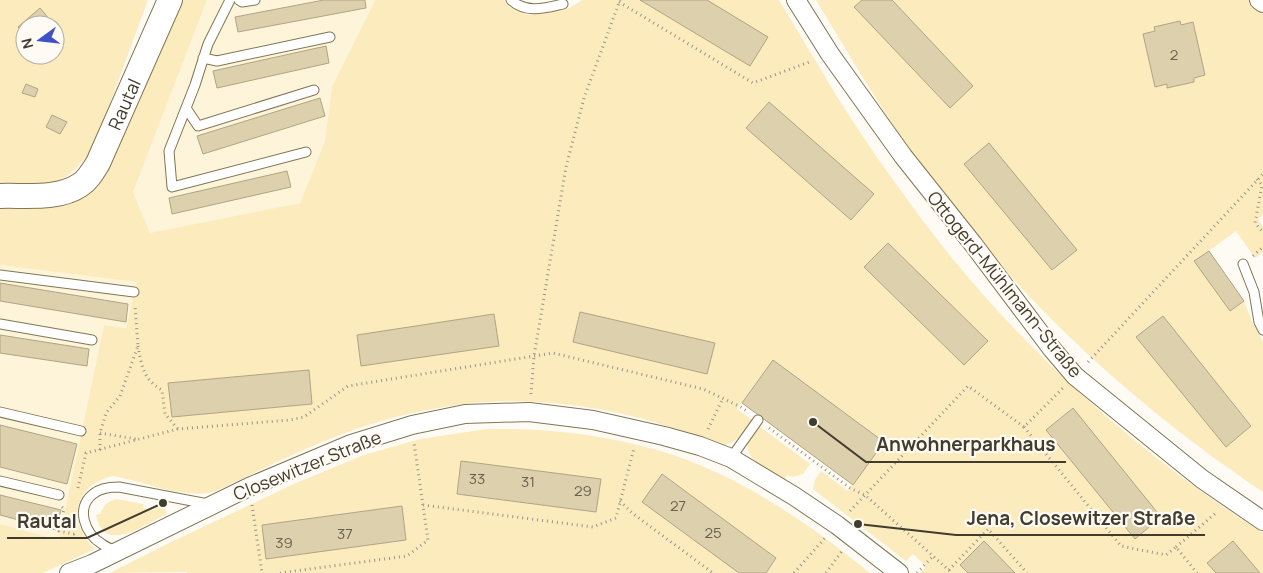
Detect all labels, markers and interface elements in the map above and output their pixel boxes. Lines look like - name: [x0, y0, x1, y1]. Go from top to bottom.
- north arrow: [15, 15, 65, 65]
- text: N: [16, 36, 37, 51]
- house number: 2: [1170, 44, 1178, 65]
- street label: Rautal: [102, 75, 146, 133]
- street label: Ottogerd-Mühlmann-Straße: [922, 186, 1088, 382]
- street label: Closewitzer Straße: [229, 424, 385, 506]
- callout: Anwohnerparkhaus: [866, 428, 1066, 462]
- text: Anwohnerparkhaus: [876, 431, 1056, 457]
- house number: 33: [469, 468, 485, 489]
- house number: 31: [521, 471, 535, 492]
- house number: 29: [574, 480, 592, 501]
- house number: 27: [670, 495, 686, 516]
- callout: Jena, Closewitzer Straße: [956, 501, 1205, 535]
- callout: Rautal: [7, 504, 87, 538]
- text: Jena, Closewitzer Straße: [967, 505, 1195, 531]
- text: Rautal: [17, 508, 77, 534]
- house number: 25: [704, 522, 722, 543]
- house number: 37: [337, 523, 353, 544]
- house number: 39: [275, 532, 293, 553]

